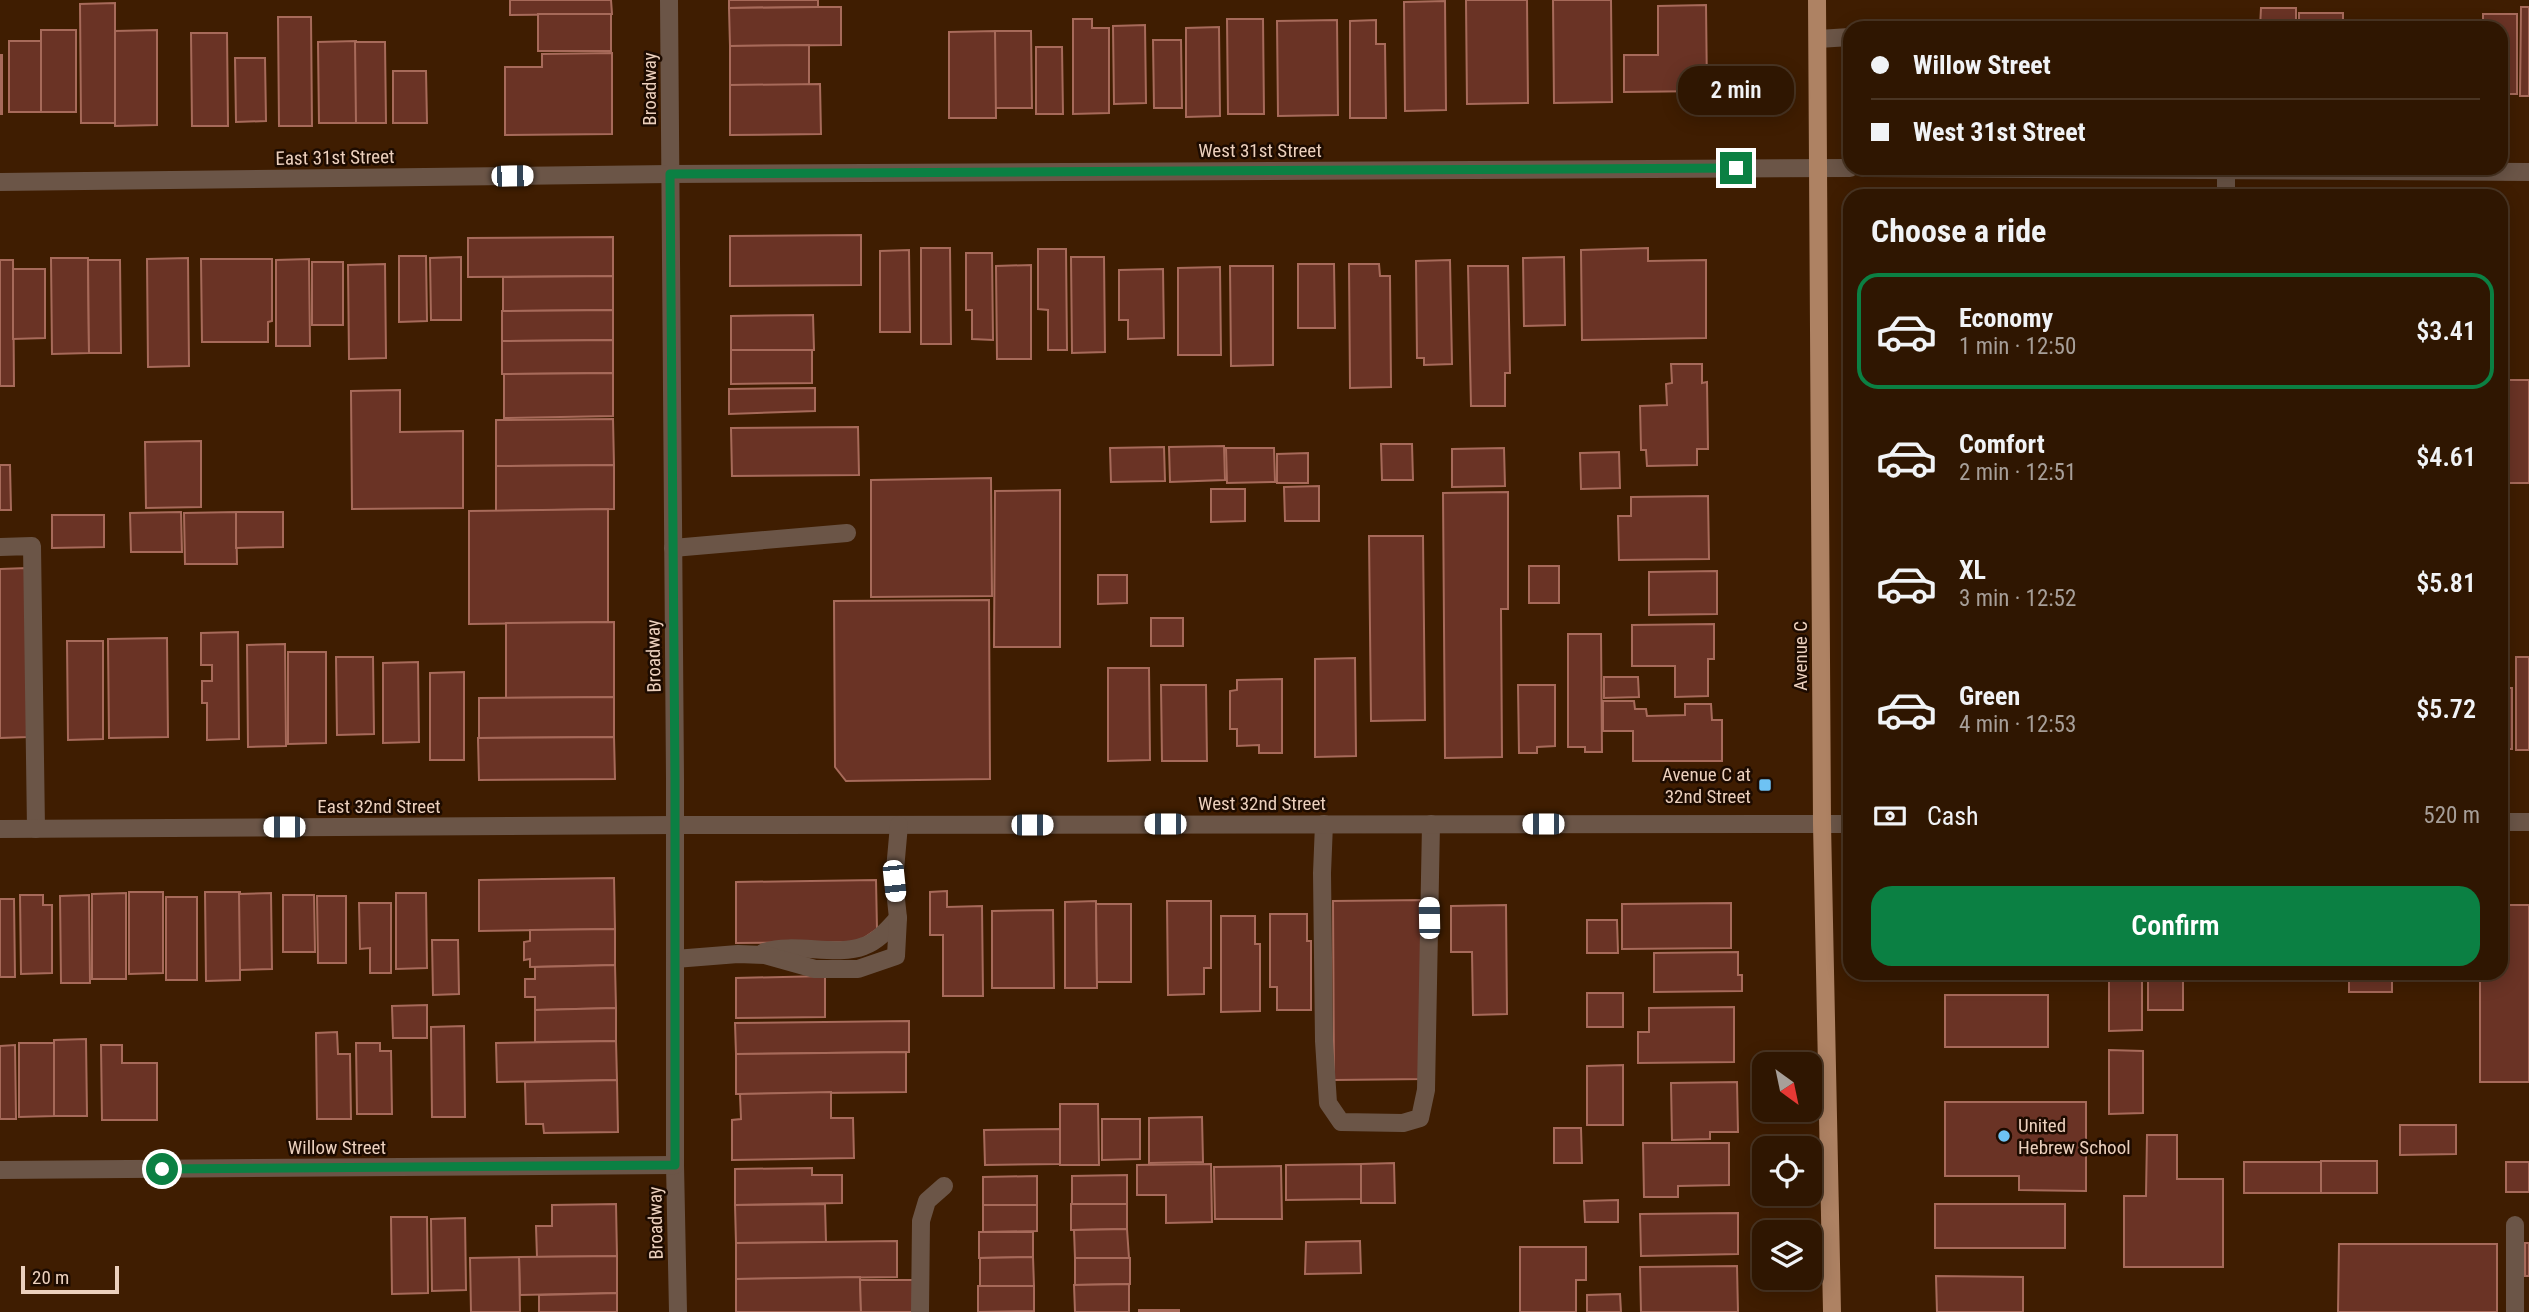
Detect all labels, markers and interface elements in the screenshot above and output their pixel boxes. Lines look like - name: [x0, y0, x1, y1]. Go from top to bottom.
- text: Willow Street: [1913, 50, 2051, 80]
- street label: Broadway: [638, 52, 661, 126]
- callout: 2 min: [1678, 66, 1794, 116]
- text: 2 min: [1711, 77, 1761, 104]
- text: West 31st Street: [1913, 117, 2086, 147]
- street label: West 31st Street: [1198, 139, 1322, 162]
- street label: East 31st Street: [275, 145, 395, 170]
- route end: [1720, 152, 1752, 184]
- car: [491, 165, 534, 187]
- text: Choose a ride: [1871, 212, 2046, 250]
- icon: car: [1875, 300, 1938, 363]
- text: Economy: [1959, 303, 2053, 333]
- text: $3.41: [2416, 316, 2476, 346]
- text: 1 min · 12:50: [1959, 333, 2076, 360]
- icon: car: [1875, 426, 1938, 489]
- text: Comfort: [1959, 429, 2045, 459]
- text: $4.61: [2416, 442, 2476, 472]
- text: 2 min · 12:51: [1959, 459, 2076, 486]
- icon: car: [1875, 552, 1938, 615]
- text: XL: [1959, 555, 1986, 585]
- text: $5.81: [2416, 568, 2476, 598]
- text: 3 min · 12:52: [1959, 585, 2076, 612]
- street label: Broadway: [641, 619, 666, 693]
- street label: Avenue C: [1789, 621, 1812, 691]
- icon: car: [1875, 678, 1938, 741]
- text: Green: [1959, 681, 2020, 711]
- text: $5.72: [2416, 694, 2476, 724]
- text: 4 min · 12:53: [1959, 711, 2076, 738]
- place label: Avenue C at 32nd Street: [1662, 763, 1751, 808]
- marker: Avenue C at 32nd Street: [1757, 777, 1773, 793]
- street label: West 32nd Street: [1198, 792, 1326, 815]
- street label: East 32nd Street: [317, 795, 441, 818]
- icon: cash: [1871, 797, 1909, 835]
- text: Cash: [1927, 801, 1979, 831]
- text: 520 m: [2423, 802, 2480, 829]
- car: [1145, 814, 1187, 835]
- car: [1523, 814, 1565, 835]
- car: [1012, 815, 1054, 836]
- car: [264, 817, 306, 838]
- car: [882, 859, 907, 903]
- button: Confirm: [1871, 886, 2480, 966]
- car: [1419, 897, 1440, 939]
- north arrow: [1752, 1052, 1822, 1122]
- map controls: [1752, 1052, 1822, 1290]
- place label: United Hebrew School: [2018, 1114, 2131, 1159]
- marker: United Hebrew School: [1996, 1128, 2012, 1144]
- street label: Willow Street: [288, 1136, 386, 1159]
- button: locate: [1752, 1136, 1822, 1206]
- route start: [146, 1153, 178, 1185]
- street label: Broadway: [643, 1186, 668, 1260]
- button: layers: [1752, 1220, 1822, 1290]
- scale bar: [21, 1263, 119, 1295]
- text: 20 m: [32, 1266, 69, 1289]

